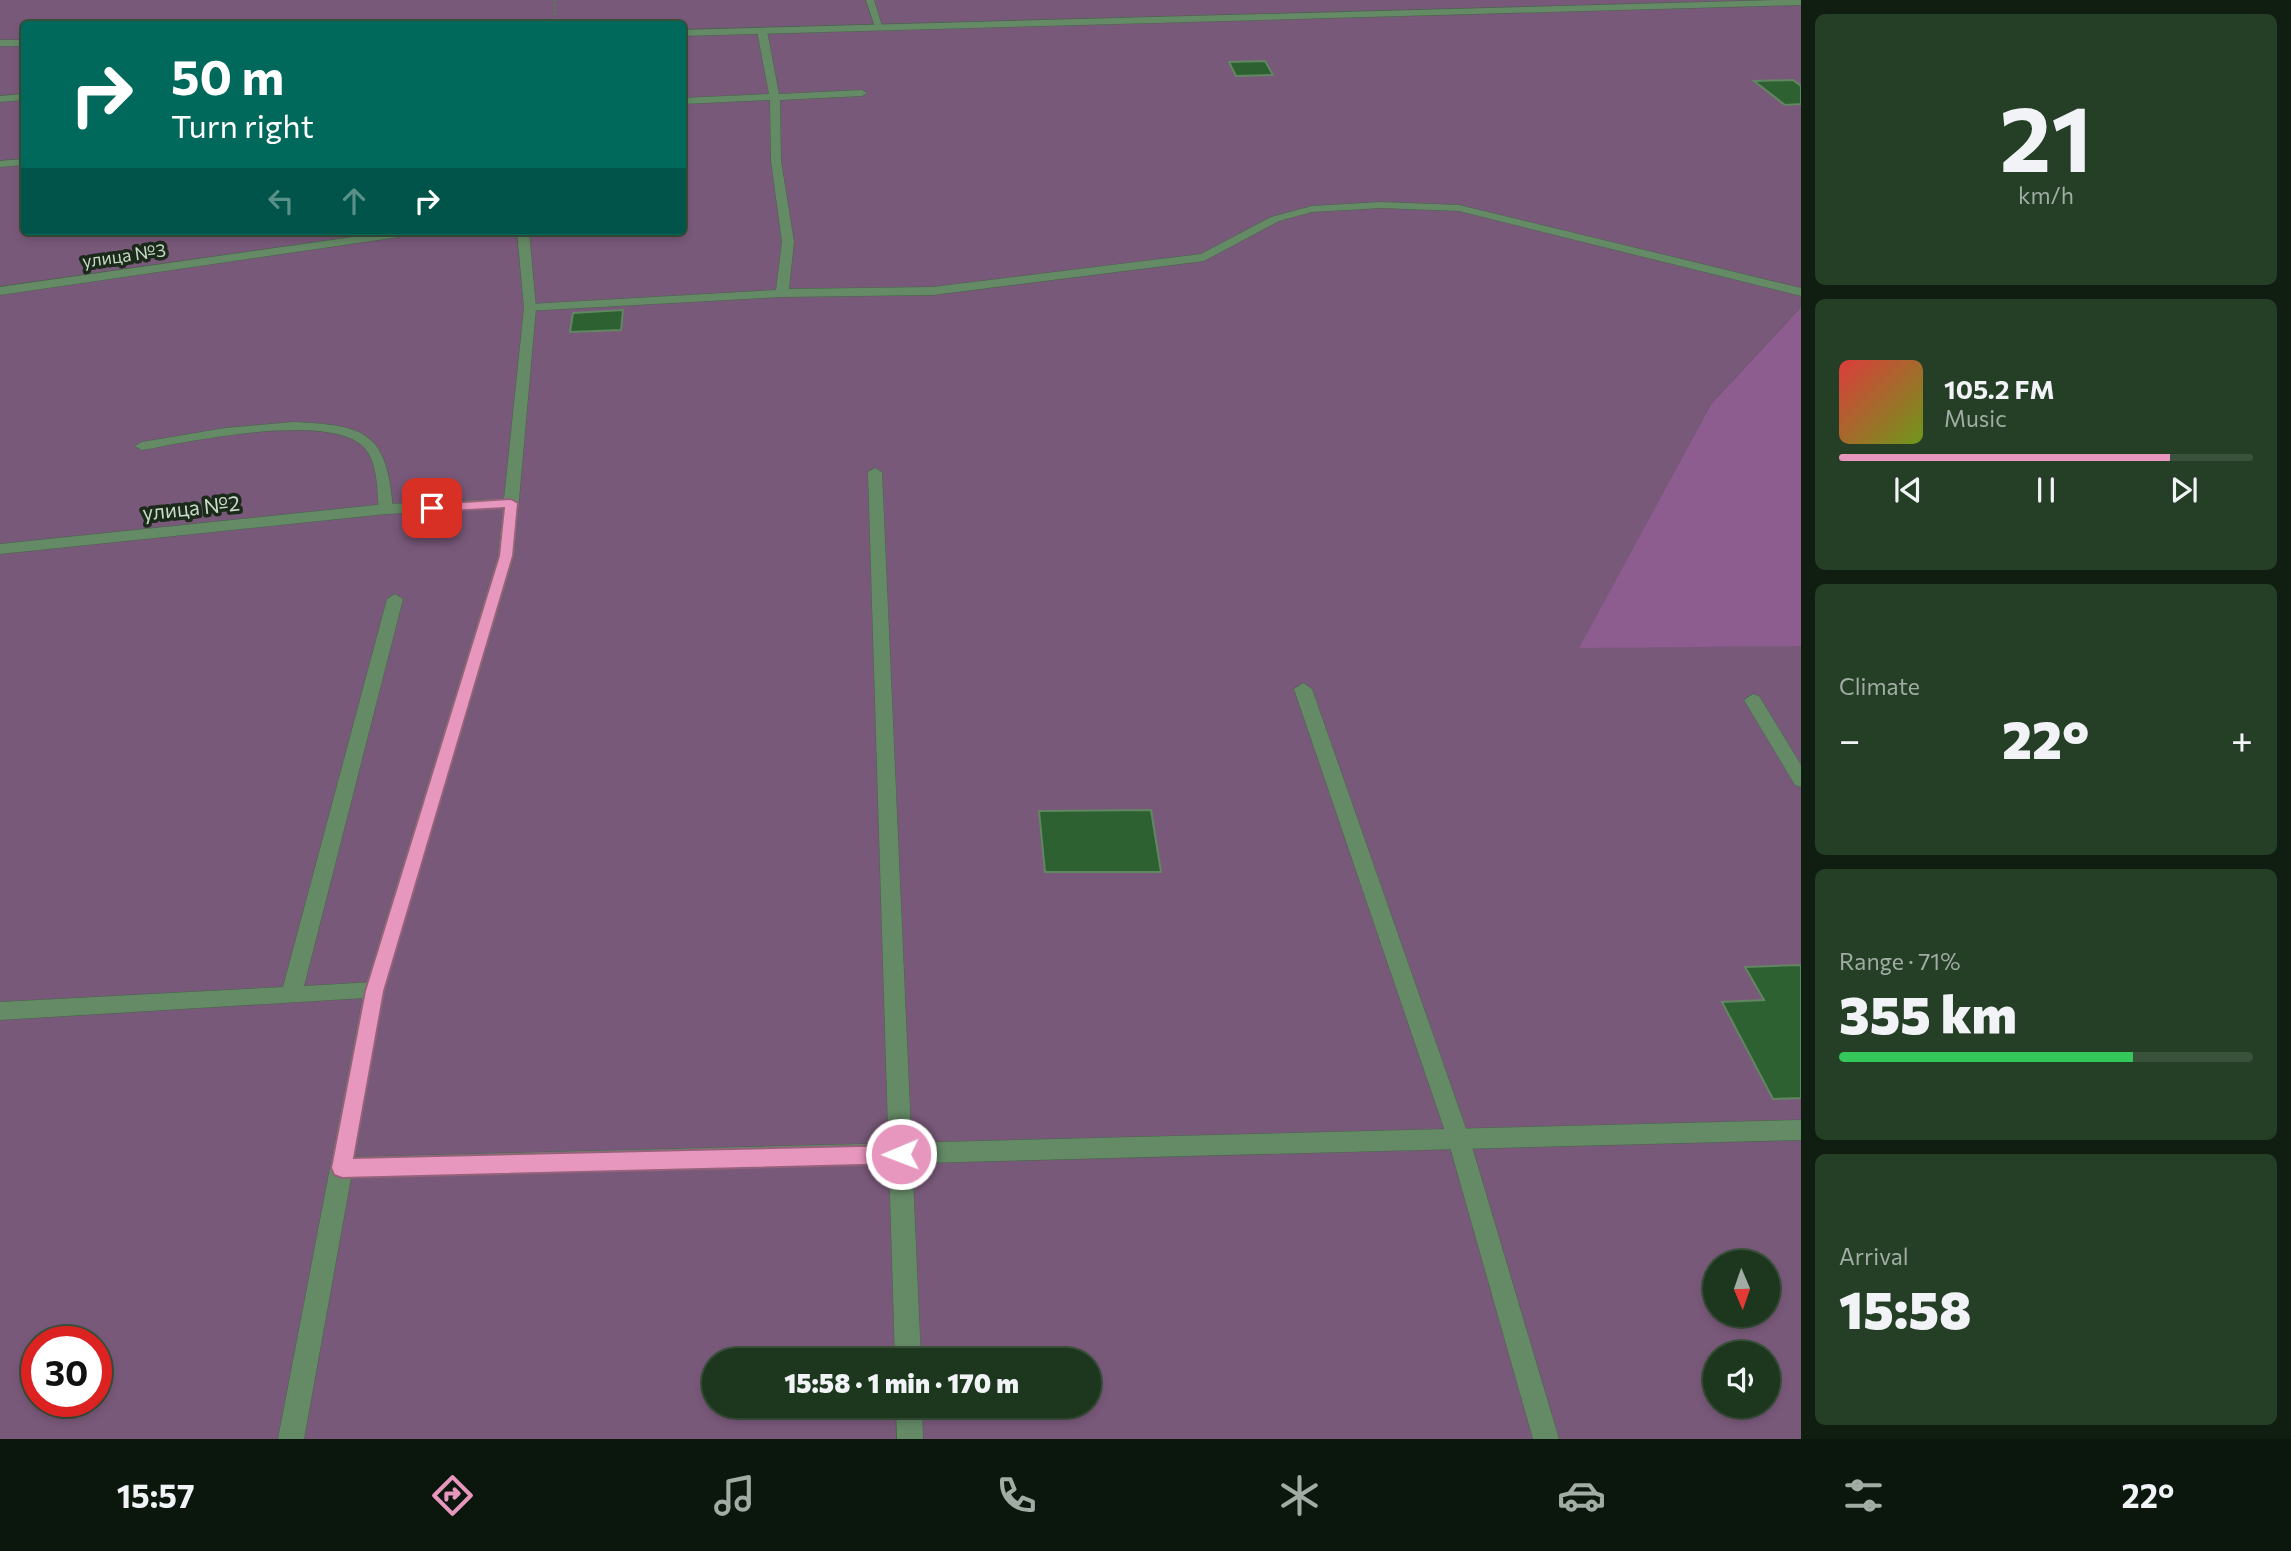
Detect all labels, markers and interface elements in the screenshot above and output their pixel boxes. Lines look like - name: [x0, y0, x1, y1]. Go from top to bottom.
- text: 50 m: [171, 45, 284, 105]
- icon: right: [56, 49, 147, 140]
- text: 21: [2000, 79, 2092, 191]
- text: Turn right: [171, 105, 314, 145]
- text: km/h: [2018, 181, 2074, 209]
- icon: left: [262, 182, 300, 220]
- icon: ahead: [335, 182, 373, 220]
- icon: right: [408, 182, 446, 220]
- street label: улица №3: [81, 238, 167, 272]
- text: 105.2 FM: [1944, 373, 2055, 404]
- text: Music: [1944, 404, 2007, 432]
- icon: previous: [1889, 471, 1927, 509]
- icon: pause: [2027, 471, 2065, 509]
- icon: next: [2165, 471, 2203, 509]
- pin: [402, 478, 462, 538]
- street label: улица №2: [141, 489, 241, 525]
- icon: arrive: [413, 489, 451, 527]
- text: Climate: [1839, 672, 1920, 700]
- text: 22°: [2002, 706, 2089, 770]
- text: −: [1839, 715, 1861, 762]
- text: +: [2231, 715, 2253, 762]
- text: Range · 71%: [1839, 947, 1960, 975]
- text: 355 km: [1839, 981, 2017, 1045]
- position arrow: [864, 1117, 938, 1191]
- text: Arrival: [1839, 1242, 1909, 1270]
- north arrow: [1703, 1250, 1780, 1326]
- map controls: [1703, 1250, 1780, 1418]
- text: 15:58: [1839, 1276, 1971, 1340]
- speed limit sign: 30: [21, 1326, 112, 1417]
- button: sound: [1703, 1341, 1780, 1418]
- text: 15:58 · 1 min · 170 m: [784, 1367, 1019, 1398]
- icon: directions: [428, 1471, 477, 1520]
- icon: music: [710, 1471, 759, 1520]
- icon: phone: [992, 1471, 1041, 1520]
- icon: climate: [1275, 1471, 1324, 1520]
- icon: car: [1557, 1471, 1606, 1520]
- icon: filters: [1839, 1471, 1888, 1520]
- text: 15:57: [117, 1475, 194, 1515]
- text: 22°: [2122, 1475, 2174, 1515]

